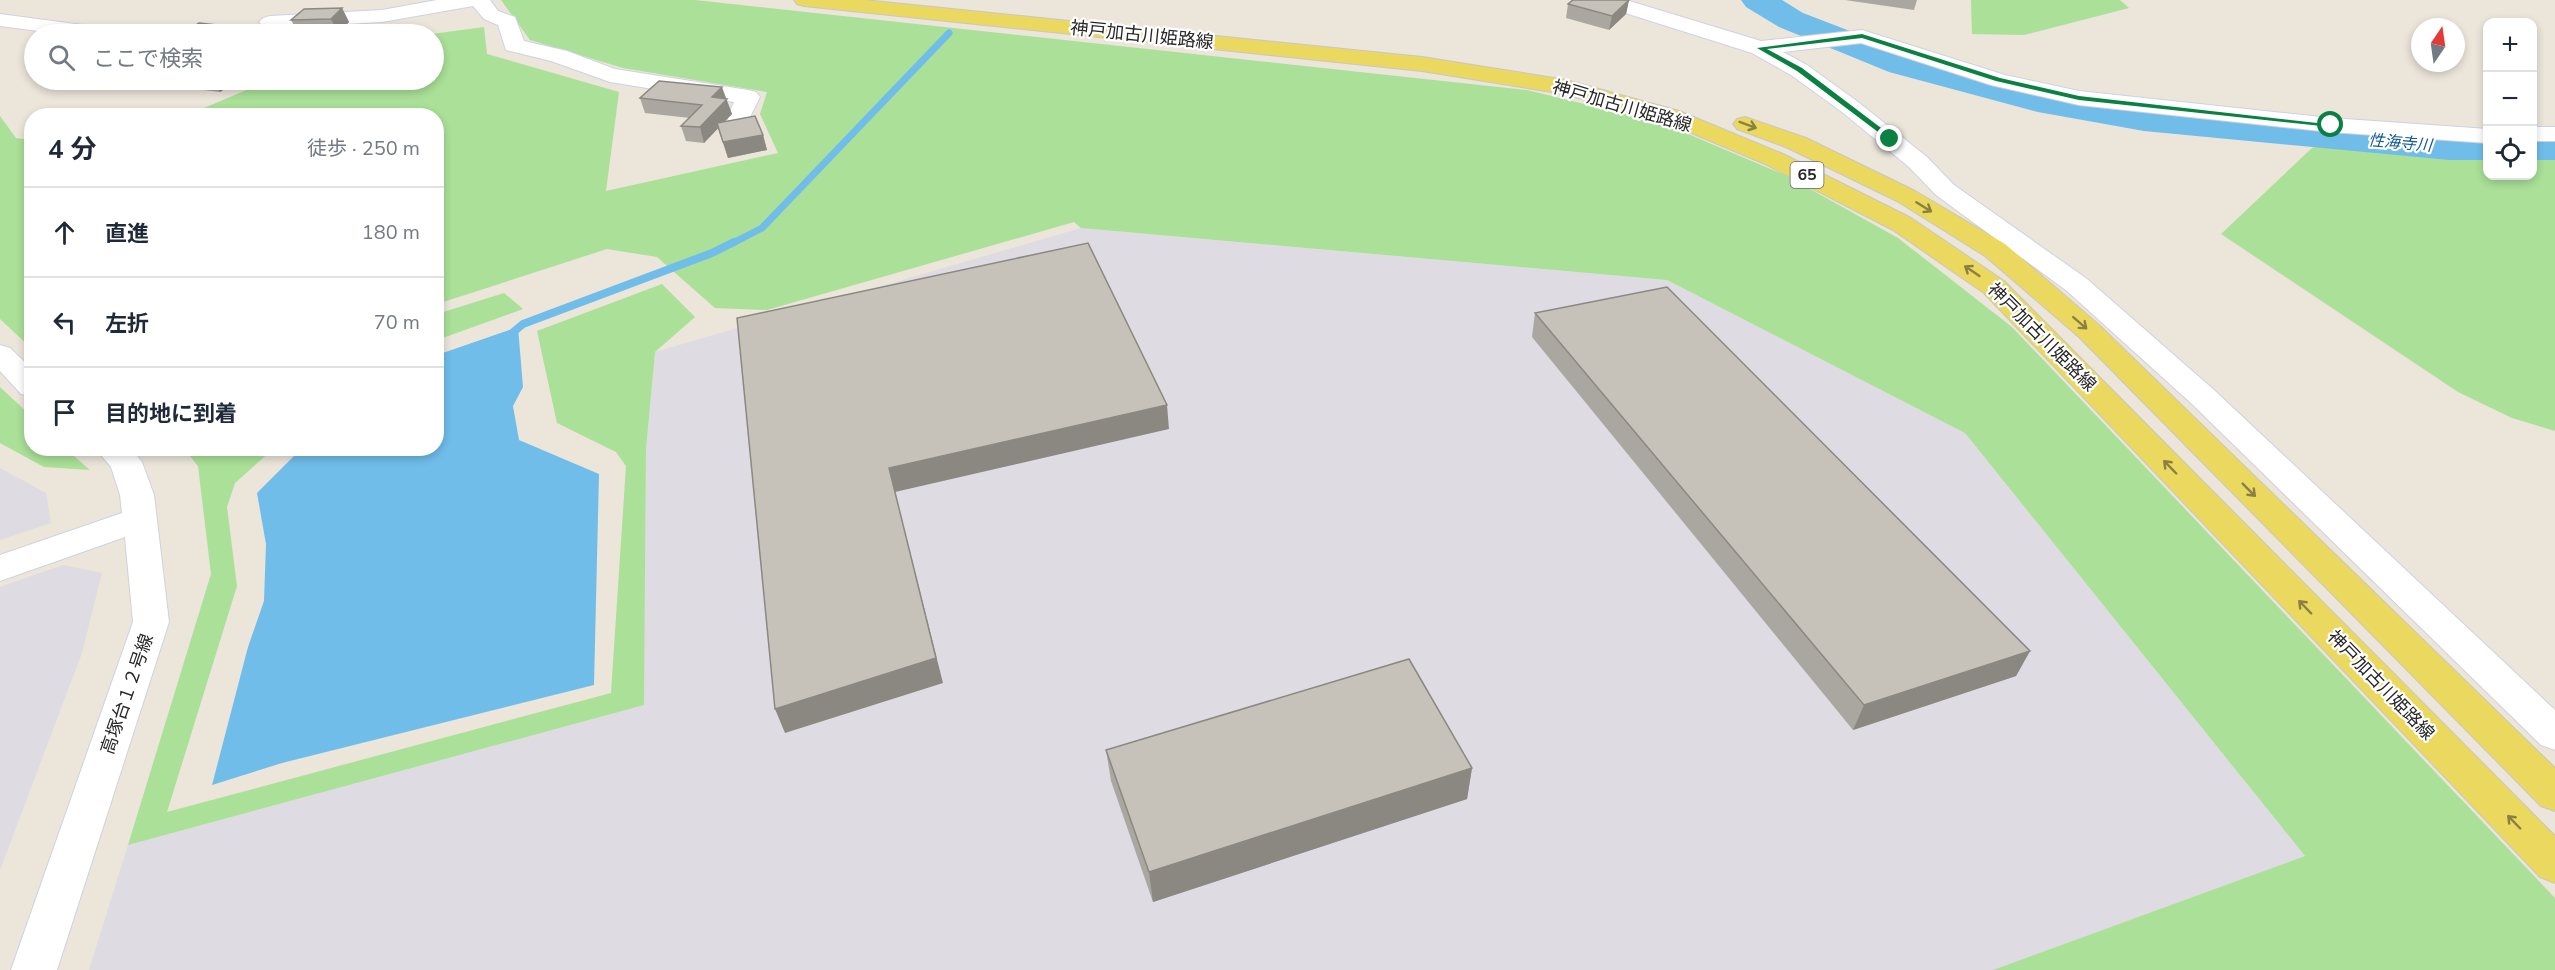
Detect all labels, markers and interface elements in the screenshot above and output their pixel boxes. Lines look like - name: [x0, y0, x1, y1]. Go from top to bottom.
- street label: 神戸加古川姫路線: [1069, 16, 1215, 54]
- north arrow: [2411, 18, 2465, 72]
- map controls: [2483, 18, 2537, 180]
- button: +: [2483, 18, 2537, 72]
- search box: [24, 24, 444, 90]
- icon: search: [45, 41, 78, 74]
- text: ここで検索: [93, 44, 203, 74]
- button: −: [2483, 72, 2537, 126]
- street label: 神戸加古川姫路線: [1549, 75, 1695, 137]
- route start: [2317, 111, 2343, 137]
- one-way arrow: [1738, 120, 1757, 131]
- route end: [1876, 125, 1902, 151]
- button: locate: [2483, 126, 2537, 180]
- water label: 性海寺川: [2367, 129, 2435, 157]
- text: 4 分: [48, 132, 97, 167]
- text: 徒歩 · 250 m: [307, 135, 420, 162]
- road number: 65: [1790, 162, 1824, 188]
- one-way arrow: [1915, 201, 1932, 213]
- icon: ahead: [48, 216, 81, 249]
- text: 直進: [105, 219, 149, 249]
- text: 180 m: [362, 219, 420, 246]
- one-way arrow: [1964, 265, 1980, 277]
- street label: 神戸加古川姫路線: [1983, 278, 2101, 396]
- icon: left: [48, 306, 81, 339]
- text: 左折: [105, 309, 149, 339]
- text: 70 m: [374, 309, 420, 336]
- one-way arrow: [2072, 316, 2087, 330]
- icon: arrive: [48, 396, 81, 429]
- text: 目的地に到着: [105, 399, 237, 429]
- one-way arrow: [2162, 460, 2177, 475]
- one-way arrow: [2241, 482, 2256, 497]
- one-way arrow: [2298, 600, 2313, 615]
- street label: 神戸加古川姫路線: [2322, 625, 2440, 745]
- street label: 高塚台１２号線: [95, 631, 159, 757]
- one-way arrow: [2507, 815, 2522, 830]

